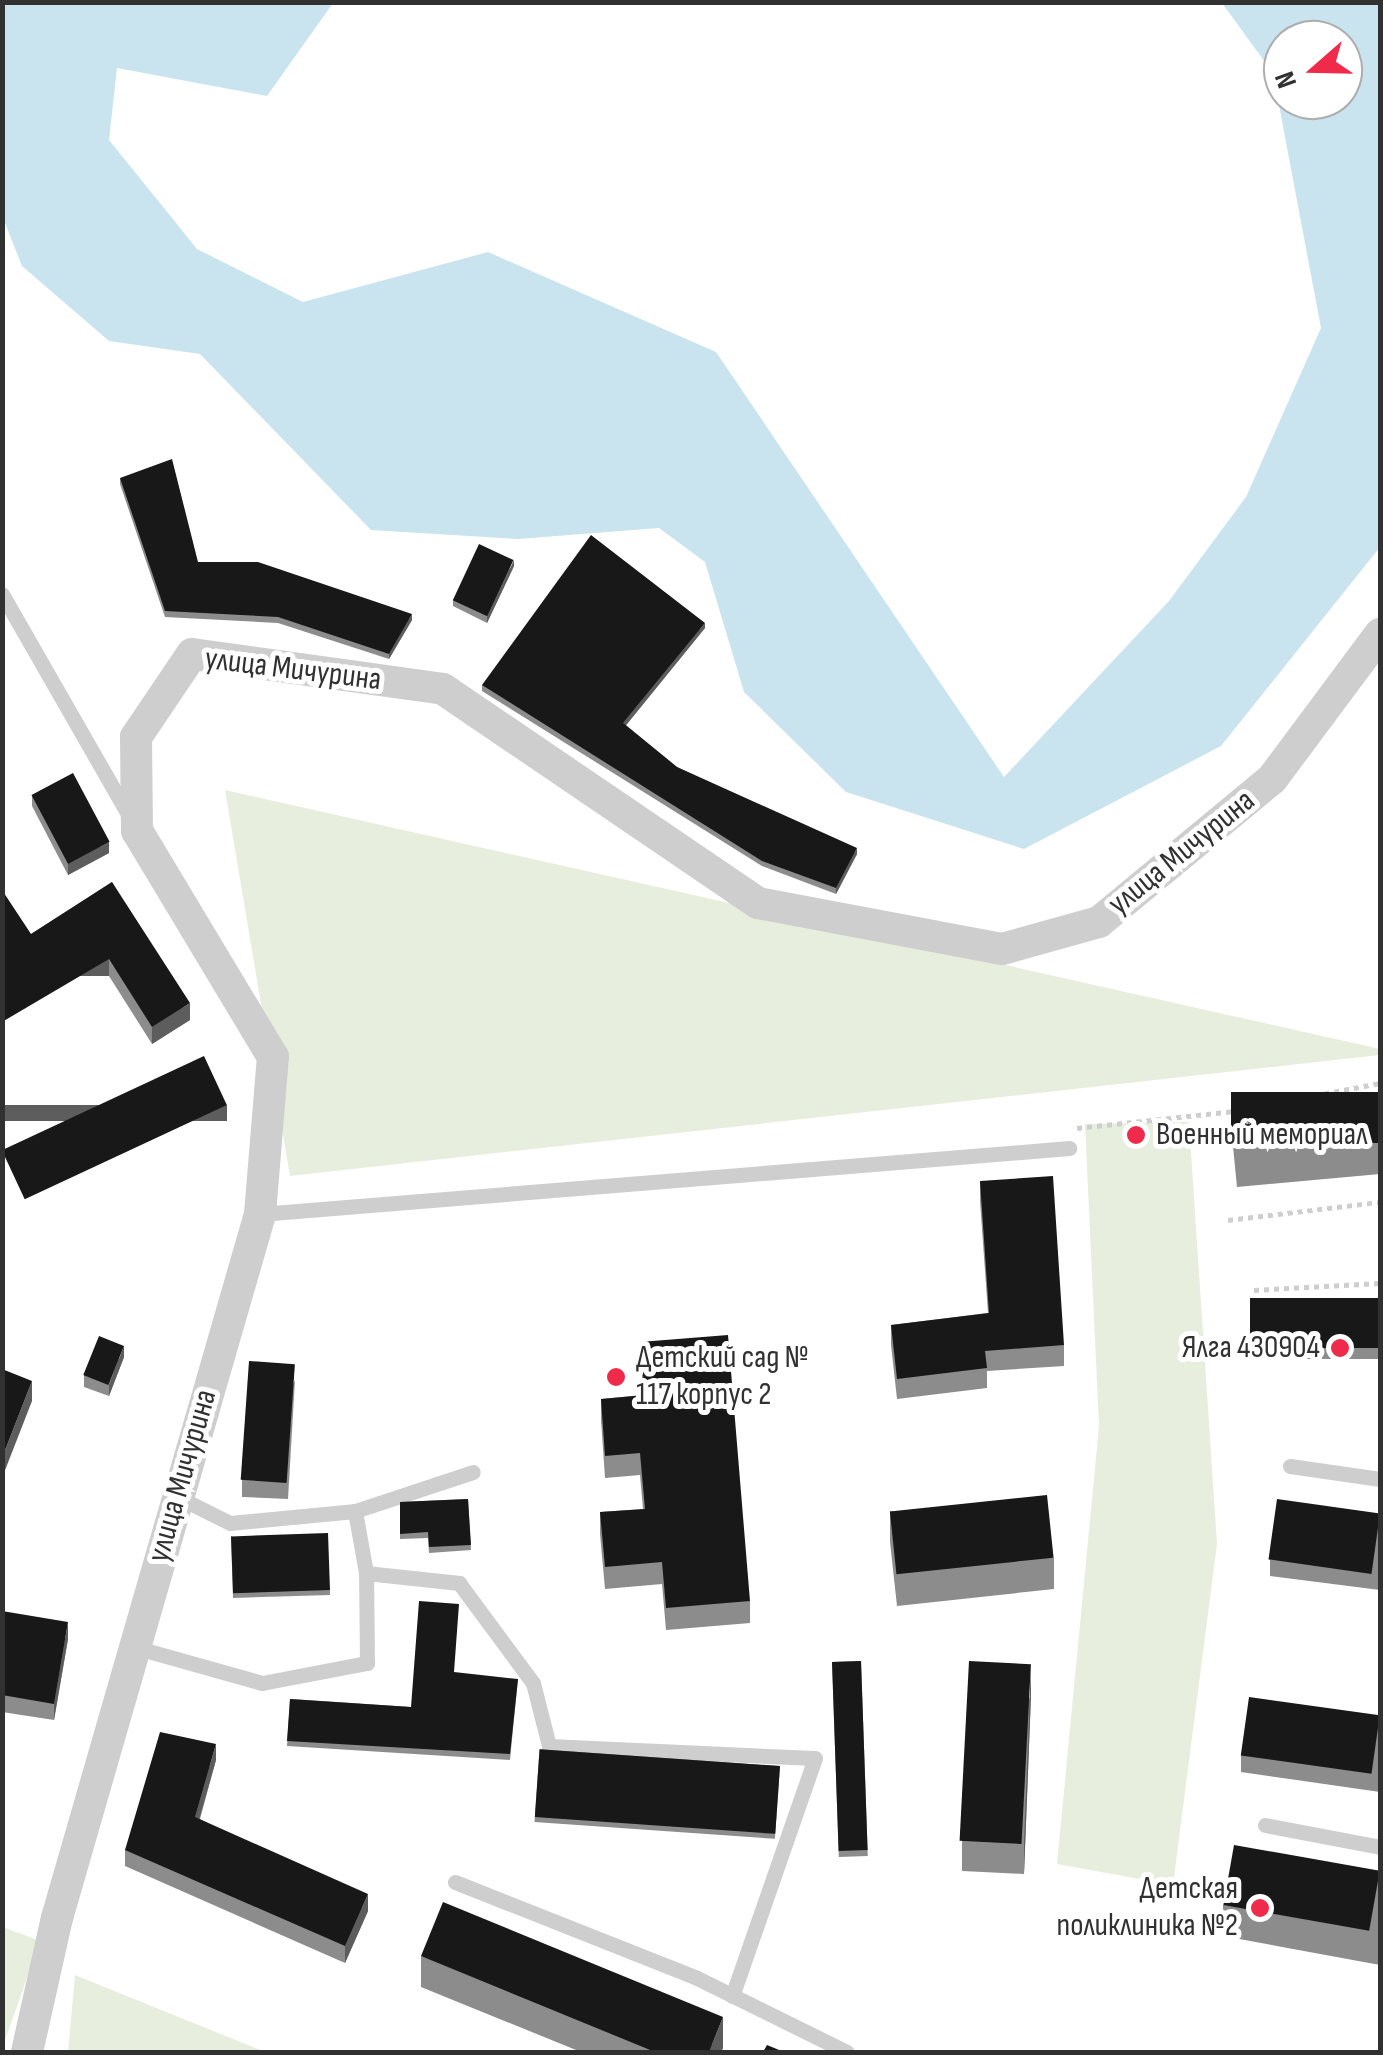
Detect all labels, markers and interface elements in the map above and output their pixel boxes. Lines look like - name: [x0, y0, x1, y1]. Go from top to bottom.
- north arrow: [1263, 20, 1363, 120]
- text: N: [1268, 67, 1304, 92]
- street label: улица Мичурина: [203, 640, 383, 700]
- street label: улица Мичурина: [1101, 782, 1263, 924]
- place label: Военный мемориал: [1156, 1116, 1367, 1154]
- marker: Военный мемориал: [1125, 1124, 1147, 1146]
- place label: Ялга 430904: [1182, 1329, 1320, 1367]
- marker: Ялга 430904: [1329, 1337, 1351, 1359]
- place label: Детский сад № 117 корпус 2: [636, 1340, 809, 1415]
- marker: Детский сад № 117 корпус 2: [605, 1366, 627, 1388]
- street label: улица Мичурина: [140, 1385, 226, 1567]
- place label: Детская поликлиника №2: [1056, 1871, 1238, 1946]
- marker: Детская поликлиника №2: [1247, 1895, 1273, 1921]

